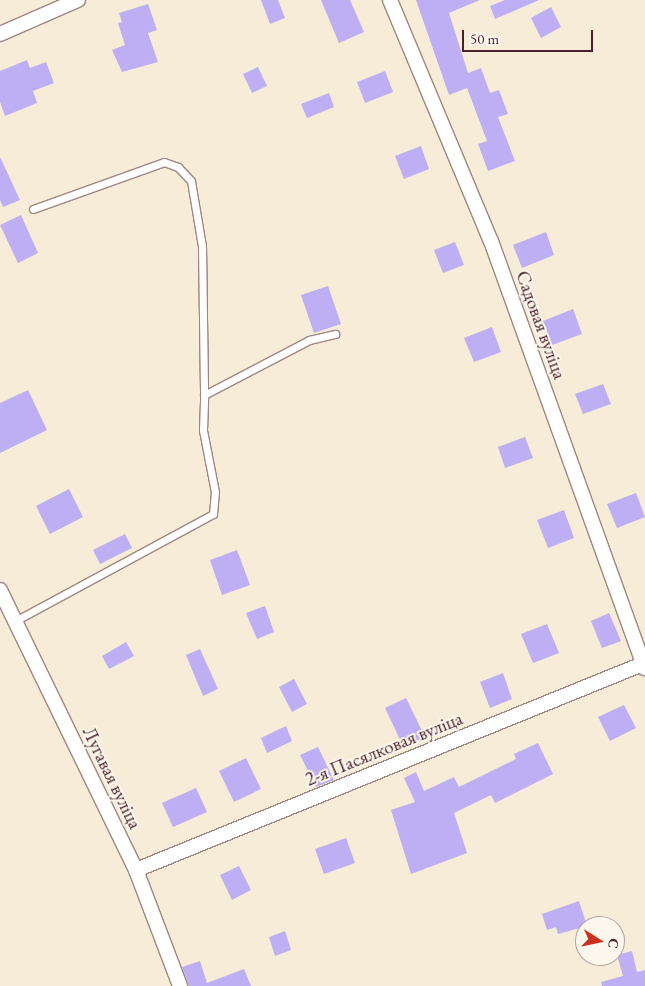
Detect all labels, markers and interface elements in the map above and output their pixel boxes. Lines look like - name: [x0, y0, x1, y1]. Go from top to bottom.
- scale bar: [465, 20, 596, 52]
- text: 50 m: [470, 29, 499, 48]
- street label: Садовая вуліца: [511, 268, 571, 382]
- street label: 2-я Пасялковая вуліца: [302, 707, 466, 791]
- street label: Лугавая вуліца: [77, 723, 147, 833]
- north arrow: [575, 916, 625, 966]
- text: С: [604, 937, 624, 950]

